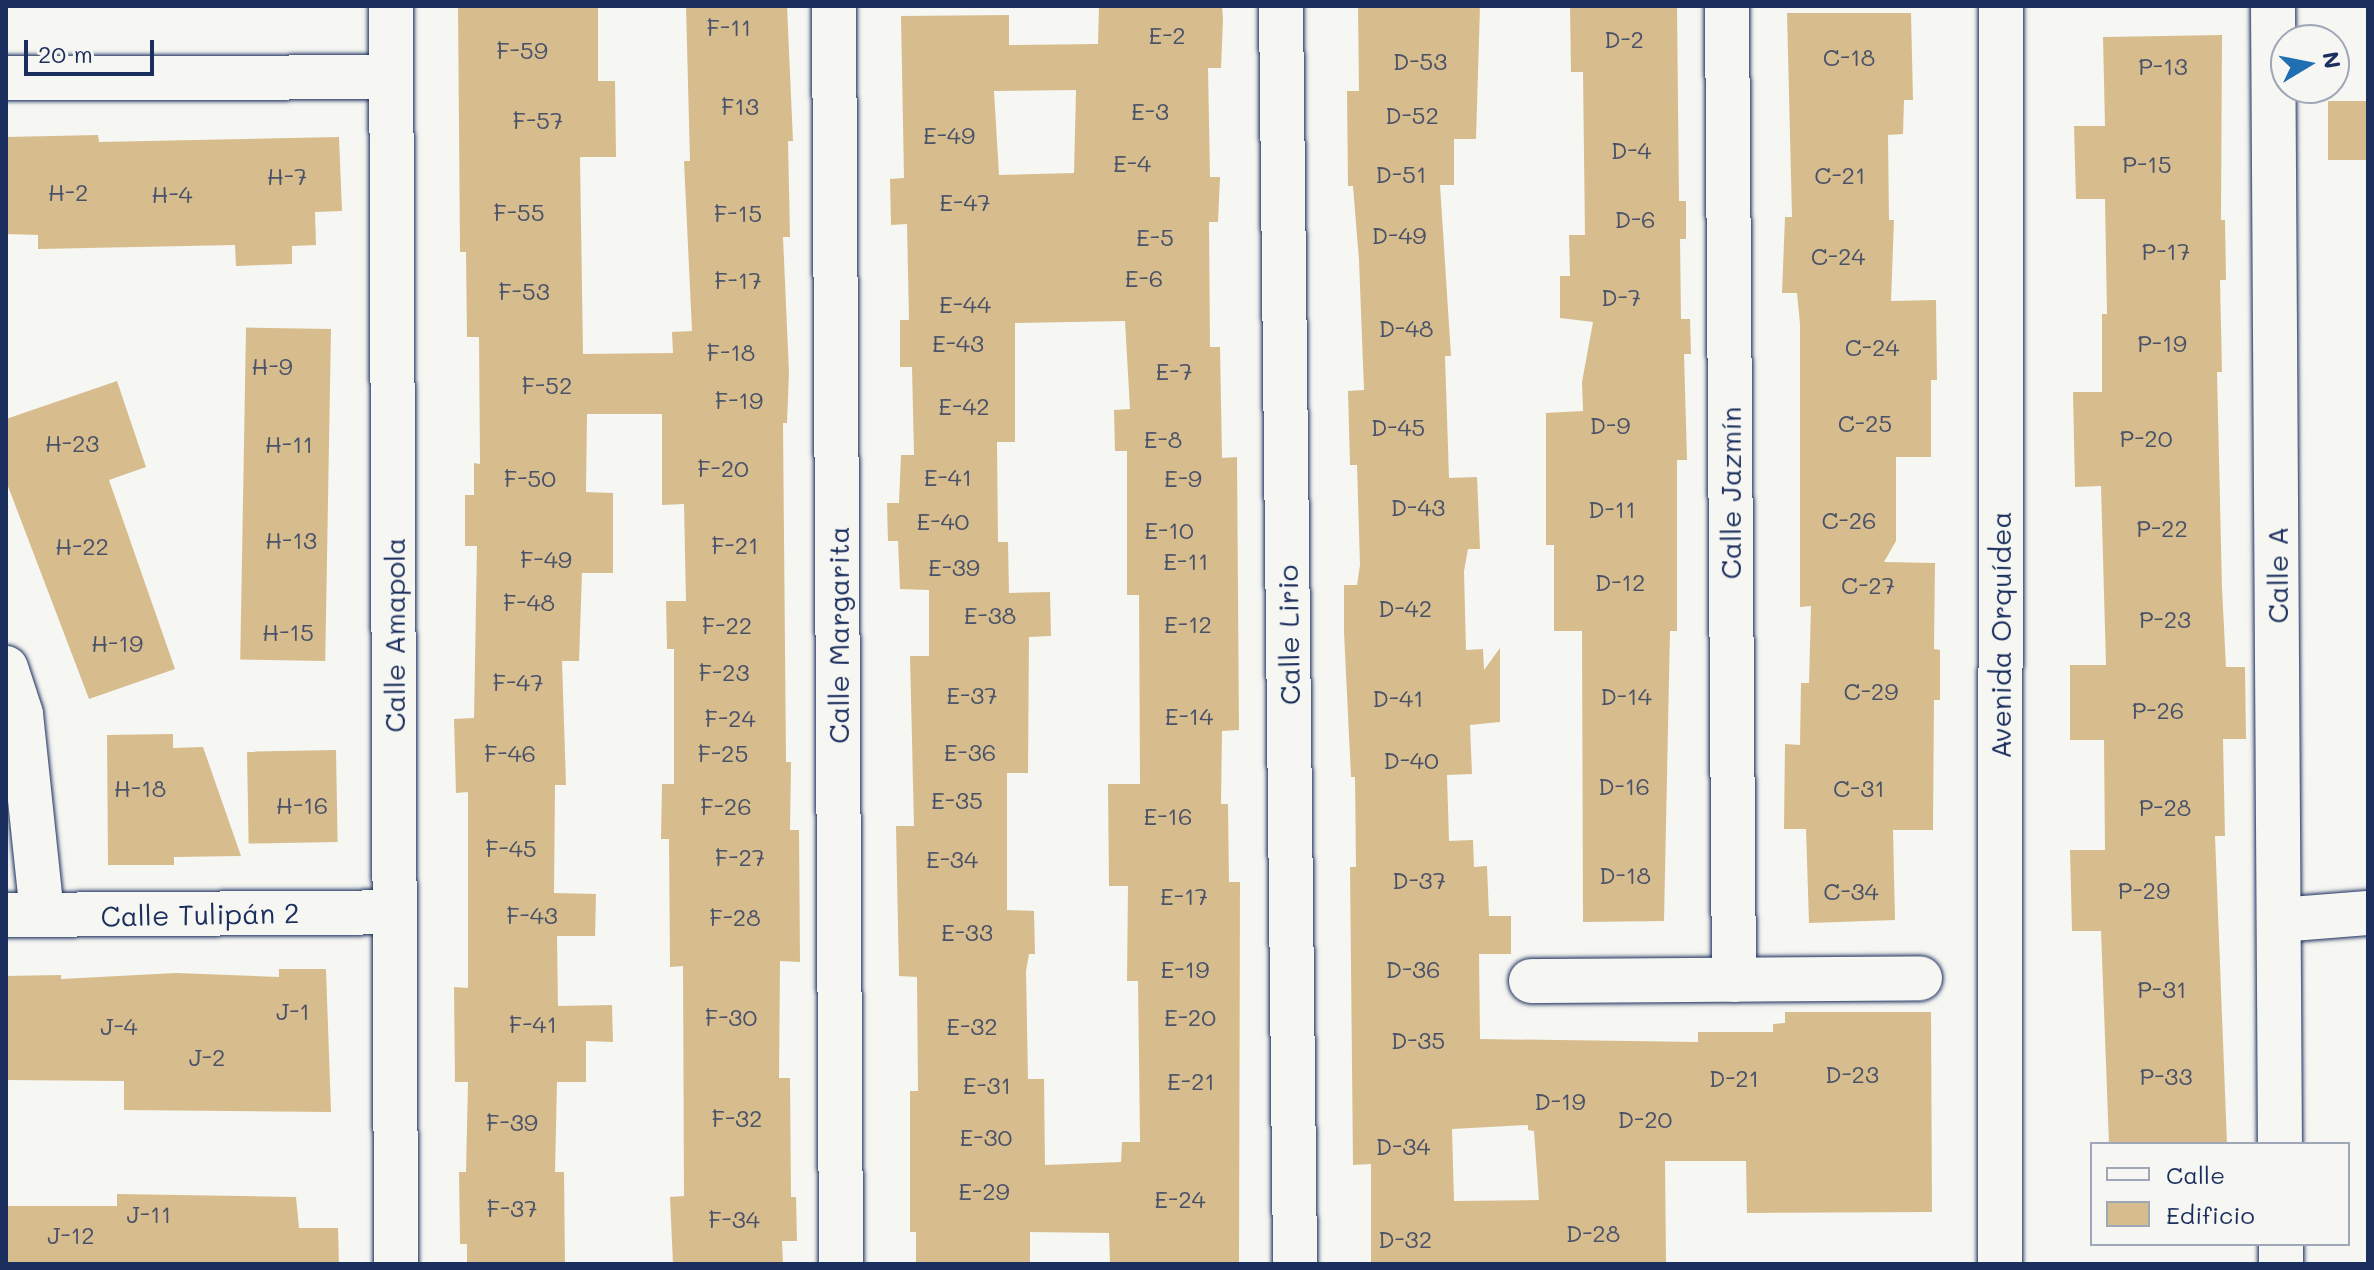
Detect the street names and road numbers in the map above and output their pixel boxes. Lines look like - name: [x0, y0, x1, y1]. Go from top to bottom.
- street label: Calle Jazmín: [1713, 407, 1747, 579]
- street label: Avenida Orquídea: [1983, 511, 2017, 759]
- street label: Calle Margarita: [821, 526, 855, 744]
- street label: Calle A: [2260, 526, 2294, 624]
- street label: Calle Amapola: [377, 537, 411, 733]
- street label: Calle Lirio: [1270, 565, 1306, 705]
- street label: Calle Tulipán 2: [100, 895, 300, 933]

